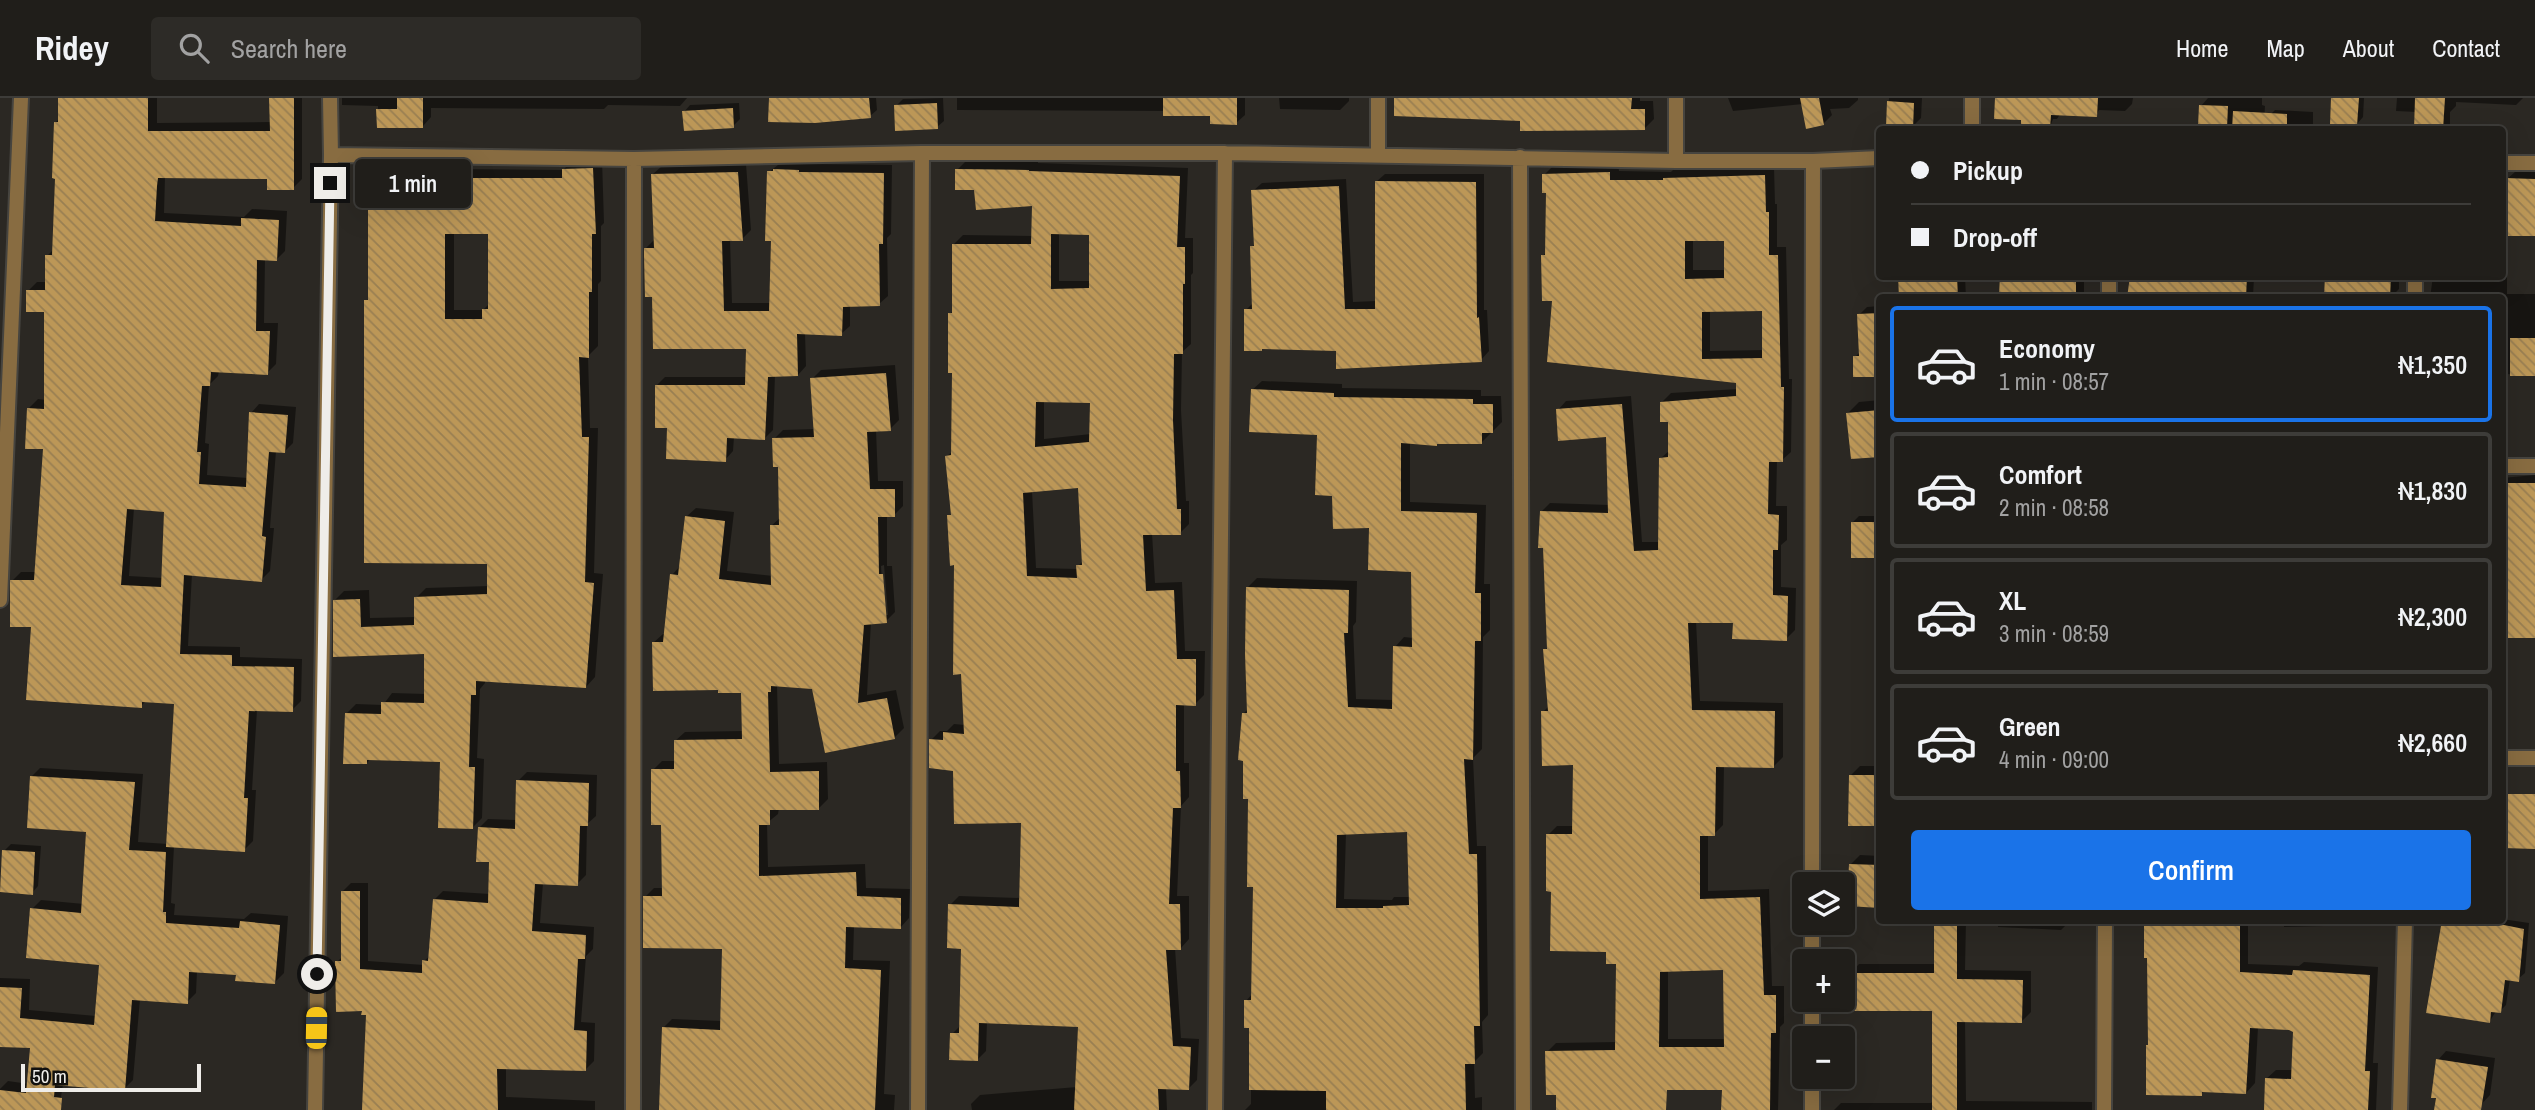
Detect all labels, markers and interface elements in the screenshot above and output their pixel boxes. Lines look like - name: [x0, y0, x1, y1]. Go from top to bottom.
- search box: [151, 17, 641, 80]
- text: Ridey: [35, 26, 109, 70]
- icon: search: [175, 29, 213, 67]
- text: Search here: [231, 31, 347, 66]
- text: Home: [2176, 32, 2228, 64]
- text: Map: [2266, 32, 2305, 64]
- text: About: [2343, 32, 2394, 64]
- text: Contact: [2432, 32, 2500, 64]
- text: Pickup: [1953, 153, 2023, 188]
- callout: 1 min: [354, 158, 470, 208]
- route end: [314, 167, 346, 199]
- text: 1 min: [389, 168, 437, 199]
- text: Drop-off: [1953, 220, 2037, 255]
- text: Economy: [1999, 331, 2095, 366]
- icon: car: [1915, 333, 1978, 396]
- text: ₦1,350: [2398, 347, 2467, 382]
- text: 1 min · 08:57: [1999, 366, 2109, 397]
- text: Comfort: [1999, 457, 2082, 492]
- icon: car: [1915, 459, 1978, 522]
- text: ₦1,830: [2398, 473, 2467, 508]
- text: 2 min · 08:58: [1999, 492, 2109, 523]
- text: XL: [1999, 583, 2026, 618]
- icon: car: [1915, 585, 1978, 648]
- text: ₦2,300: [2398, 599, 2467, 634]
- text: 3 min · 08:59: [1999, 618, 2109, 649]
- text: Green: [1999, 709, 2061, 744]
- icon: car: [1915, 711, 1978, 774]
- text: ₦2,660: [2398, 725, 2467, 760]
- text: 4 min · 09:00: [1999, 744, 2109, 775]
- button: Confirm: [1911, 830, 2471, 910]
- map controls: [1792, 872, 1855, 1089]
- button: layers: [1792, 872, 1855, 935]
- button: +: [1792, 949, 1855, 1012]
- route start: [301, 958, 333, 990]
- car: [306, 1007, 327, 1049]
- button: −: [1792, 1026, 1855, 1089]
- scale bar: [21, 1061, 201, 1093]
- text: 50 m: [32, 1063, 67, 1089]

